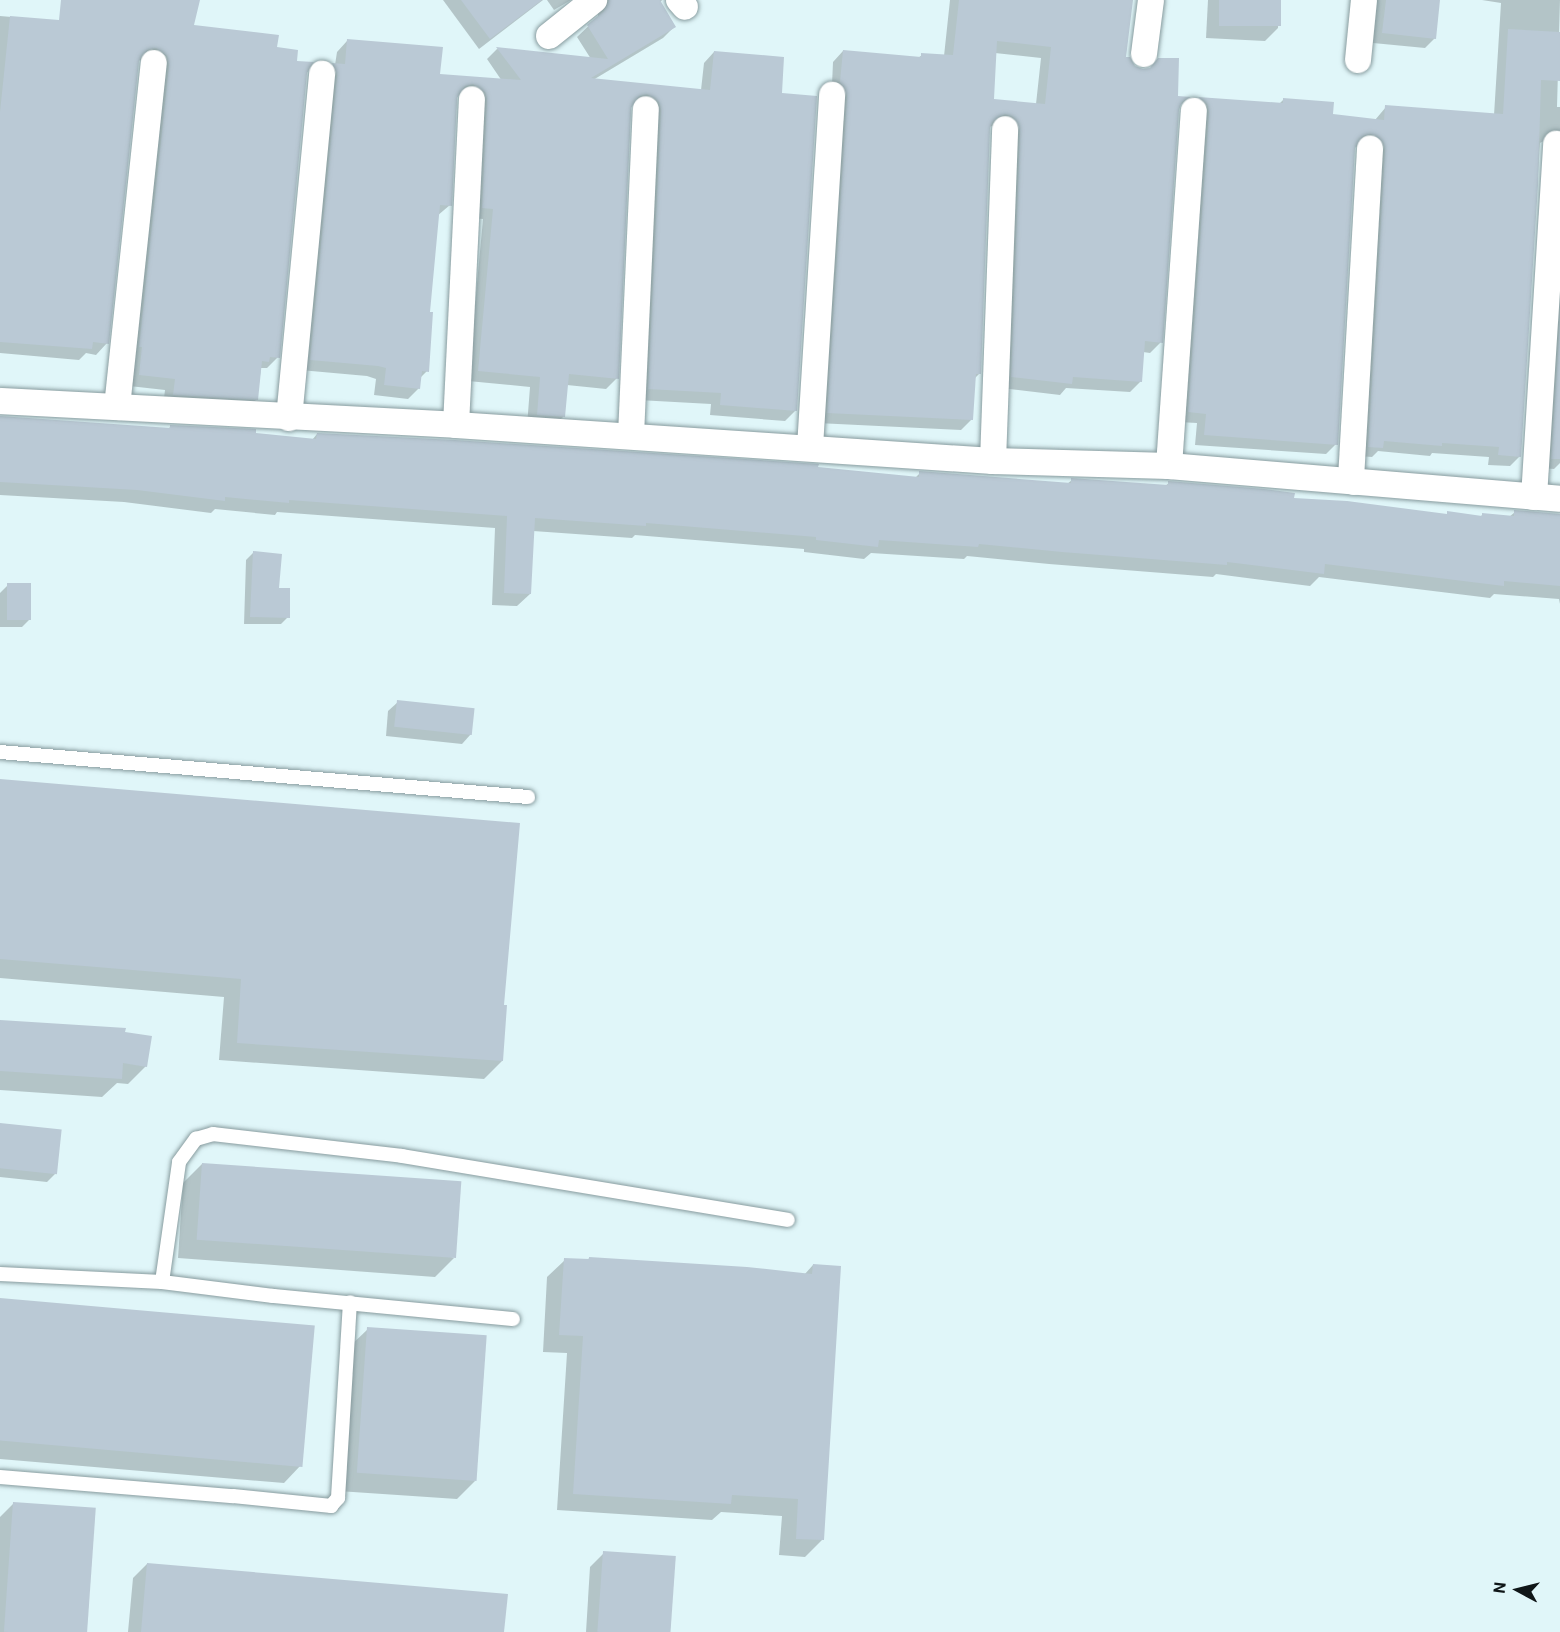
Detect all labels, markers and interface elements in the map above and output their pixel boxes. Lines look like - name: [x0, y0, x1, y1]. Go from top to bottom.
- north arrow: [1488, 1560, 1548, 1620]
- text: N: [1490, 1581, 1510, 1595]

